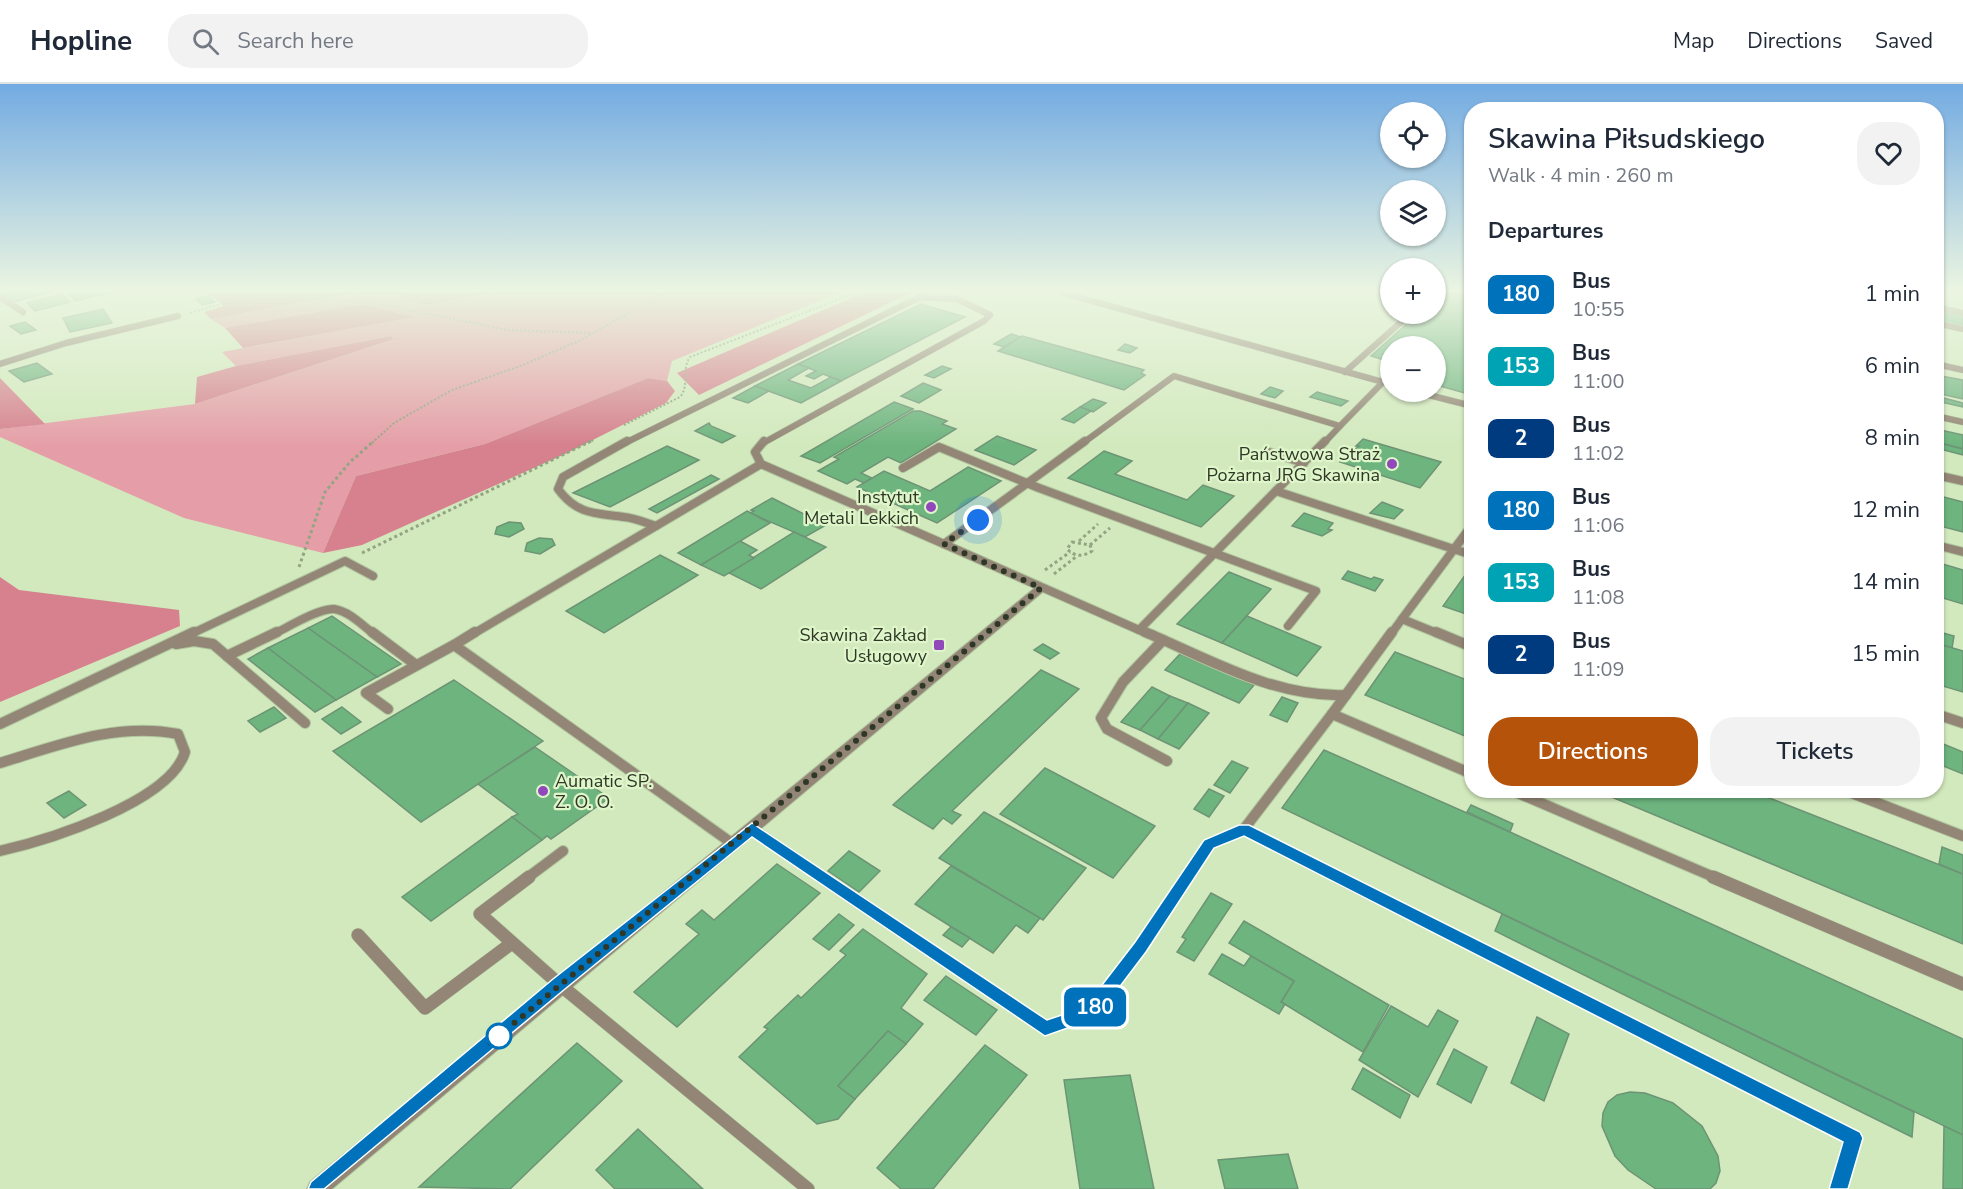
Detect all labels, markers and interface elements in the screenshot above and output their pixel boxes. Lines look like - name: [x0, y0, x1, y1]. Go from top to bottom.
- search box: [168, 14, 588, 68]
- text: Hopline: [30, 22, 132, 60]
- icon: search: [189, 25, 222, 58]
- text: Search here: [237, 26, 354, 56]
- text: Map: [1673, 27, 1714, 55]
- text: Directions: [1747, 27, 1842, 55]
- text: Saved: [1875, 27, 1933, 55]
- map controls: [1380, 102, 1446, 402]
- button: locate: [1380, 102, 1446, 168]
- text: Skawina Piłsudskiego: [1488, 120, 1765, 158]
- button: heart: [1857, 122, 1920, 185]
- text: Walk · 4 min · 260 m: [1488, 162, 1674, 189]
- button: layers: [1380, 180, 1446, 246]
- text: Departures: [1488, 216, 1603, 246]
- button: +: [1380, 258, 1446, 324]
- text: Bus: [1572, 266, 1611, 296]
- text: 1 min: [1865, 279, 1920, 309]
- text: 180: [1502, 280, 1540, 308]
- text: 10:55: [1572, 296, 1625, 323]
- button: −: [1380, 336, 1446, 402]
- text: Bus: [1572, 338, 1611, 368]
- text: 6 min: [1865, 351, 1920, 381]
- text: 153: [1502, 352, 1540, 380]
- text: 11:00: [1572, 368, 1625, 395]
- text: Bus: [1572, 410, 1611, 440]
- text: 8 min: [1865, 423, 1920, 453]
- text: 2: [1515, 424, 1527, 452]
- text: 11:02: [1572, 440, 1625, 467]
- place label: Państwowa Straż Pożarna JRG Skawina: [1207, 442, 1380, 487]
- marker: Państwowa Straż Pożarna JRG Skawina: [1385, 457, 1399, 471]
- text: Bus: [1572, 482, 1611, 512]
- place label: Instytut Metali Lekkich: [804, 485, 920, 530]
- text: 12 min: [1852, 495, 1920, 525]
- text: 180: [1502, 496, 1540, 524]
- marker: Instytut Metali Lekkich: [924, 500, 938, 514]
- your location: [963, 505, 993, 535]
- text: 11:06: [1572, 512, 1625, 539]
- text: Bus: [1572, 554, 1611, 584]
- text: 14 min: [1852, 567, 1920, 597]
- text: 153: [1502, 568, 1540, 596]
- text: 11:08: [1572, 584, 1625, 611]
- place label: Skawina Zakład Usługowy: [800, 623, 928, 668]
- text: Bus: [1572, 626, 1611, 656]
- marker: Skawina Zakład Usługowy: [932, 638, 946, 652]
- text: 15 min: [1852, 639, 1920, 669]
- text: 2: [1515, 640, 1527, 668]
- text: 11:09: [1572, 656, 1625, 683]
- button: Directions: [1488, 717, 1698, 786]
- button: Tickets: [1710, 717, 1920, 786]
- place label: Aumatic SP. Z. O. O.: [555, 769, 652, 814]
- marker: Aumatic SP. Z. O. O.: [536, 784, 550, 798]
- line badge: 180: [1060, 988, 1130, 1026]
- text: 180: [1076, 993, 1114, 1021]
- unlabelled marker: [486, 1023, 512, 1049]

